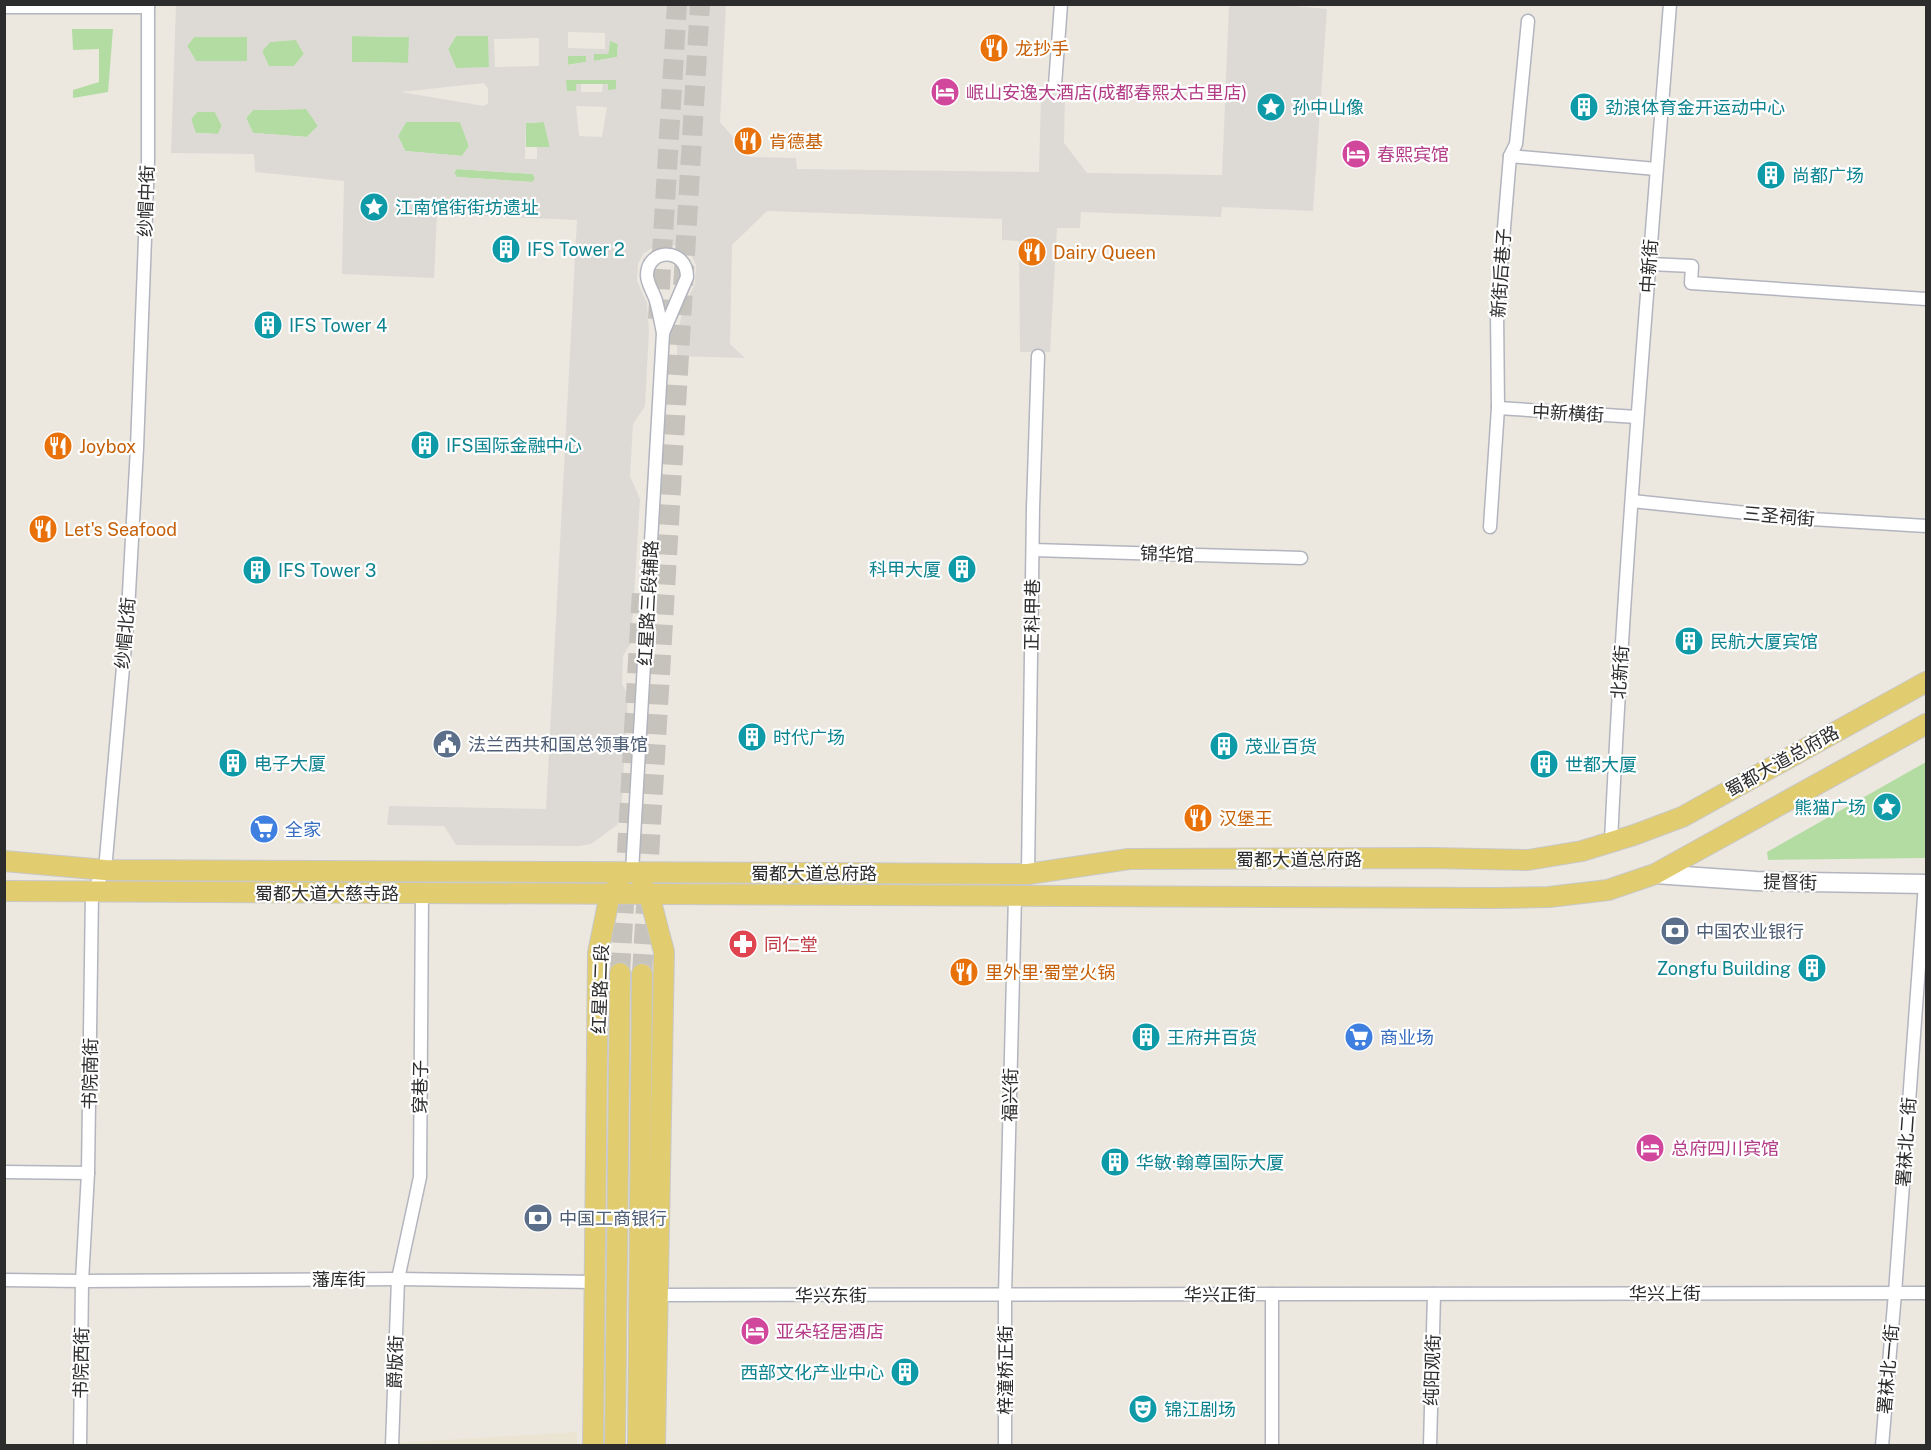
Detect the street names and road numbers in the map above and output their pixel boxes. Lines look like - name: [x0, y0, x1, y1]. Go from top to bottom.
- street label: 纱帽中街: [134, 165, 158, 237]
- street label: 新街后巷子: [1487, 227, 1515, 319]
- street label: 中新街: [1637, 238, 1661, 294]
- street label: 中新横街: [1531, 401, 1605, 425]
- street label: 三圣祠街: [1742, 502, 1816, 530]
- street label: 红星路三段辅路: [634, 540, 662, 666]
- street label: 锦华馆: [1140, 543, 1194, 565]
- street label: 正科甲巷: [1021, 579, 1043, 651]
- street label: 纱帽北街: [111, 596, 139, 670]
- street label: 北新街: [1608, 644, 1632, 700]
- street label: 蜀都大道总府路: [1722, 721, 1842, 801]
- street label: 蜀都大道总府路: [1236, 849, 1362, 870]
- street label: 蜀都大道总府路: [751, 863, 877, 884]
- street label: 提督街: [1763, 871, 1817, 893]
- street label: 蜀都大道大慈寺路: [255, 883, 399, 904]
- street label: 红星路二段: [588, 944, 612, 1034]
- street label: 书院南街: [79, 1038, 101, 1110]
- street label: 穿巷子: [409, 1060, 431, 1114]
- street label: 福兴街: [999, 1068, 1021, 1122]
- street label: 署袜北二街: [1892, 1096, 1920, 1188]
- street label: 藩库街: [312, 1269, 366, 1290]
- street label: 华兴上街: [1629, 1283, 1701, 1304]
- street label: 华兴正街: [1184, 1284, 1256, 1305]
- street label: 华兴东街: [795, 1285, 867, 1306]
- street label: 署袜北一街: [1874, 1323, 1902, 1415]
- street label: 梓潼桥正街: [995, 1325, 1016, 1415]
- street label: 书院西街: [70, 1327, 92, 1399]
- street label: 纯阳观街: [1420, 1334, 1444, 1406]
- street label: 爵版街: [384, 1335, 406, 1389]

